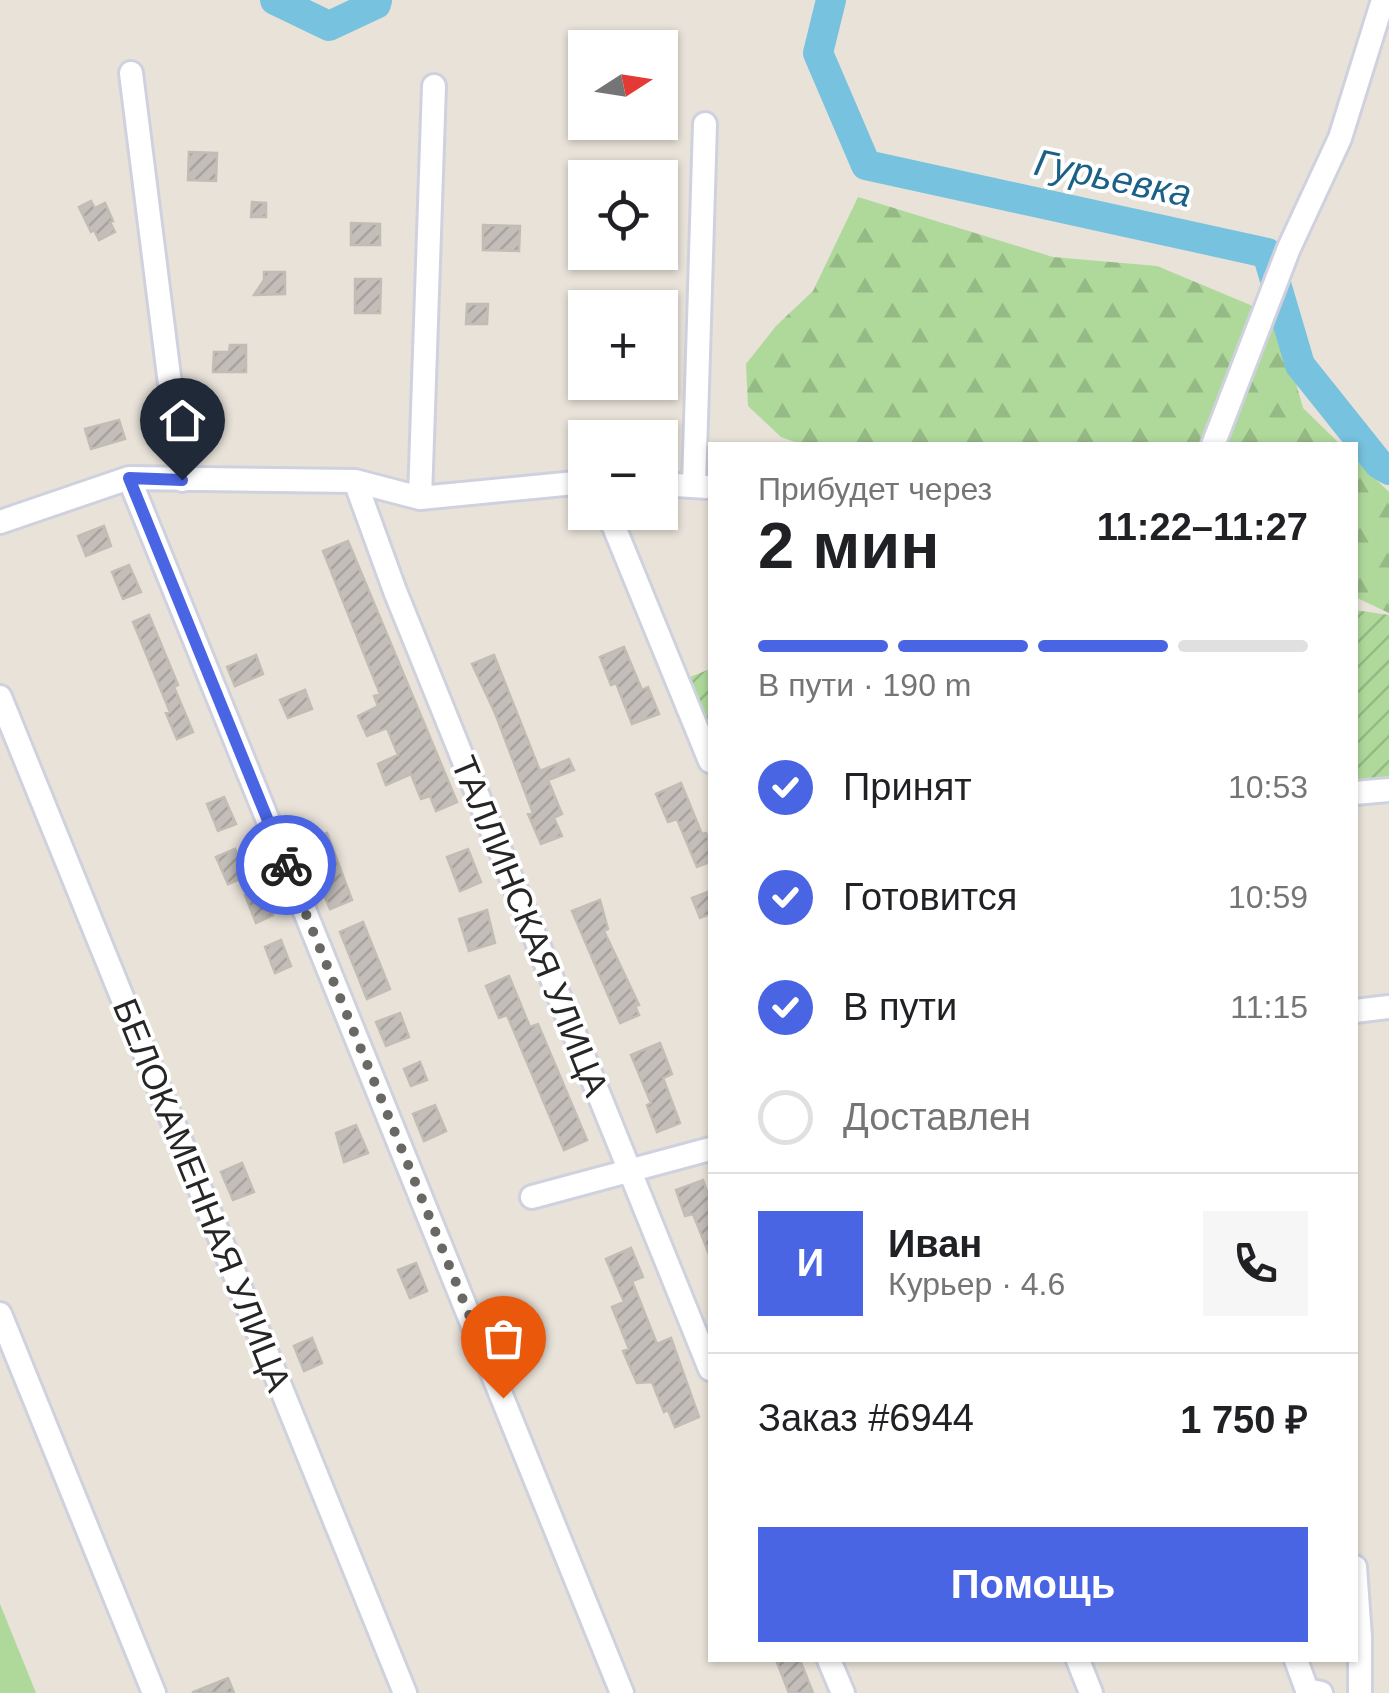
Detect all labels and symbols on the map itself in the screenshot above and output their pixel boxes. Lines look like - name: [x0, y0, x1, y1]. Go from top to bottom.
- north arrow: [568, 30, 678, 140]
- water label: Гурьевка: [1031, 141, 1195, 215]
- pin: [140, 378, 225, 481]
- street label: ТАЛЛИНСКАЯ УЛИЦА: [444, 750, 617, 1102]
- courier: [236, 815, 336, 915]
- street label: БЕЛОКАМЕННАЯ УЛИЦА: [106, 993, 299, 1397]
- pin: [461, 1296, 546, 1399]

